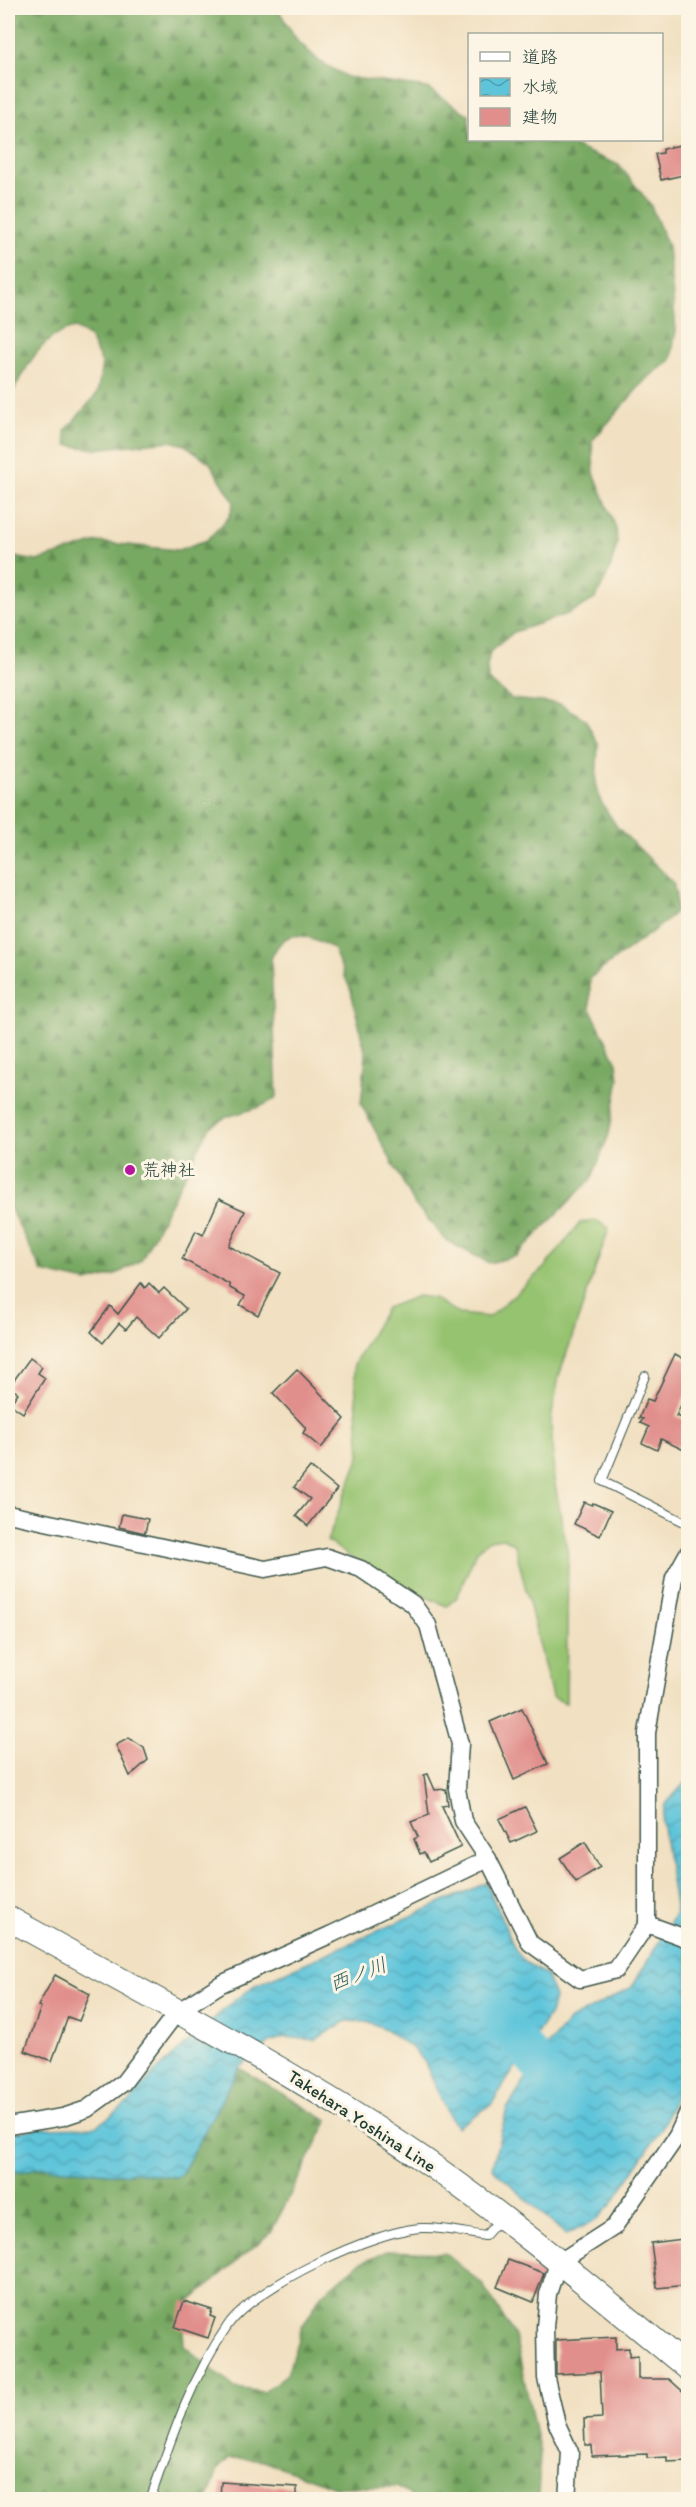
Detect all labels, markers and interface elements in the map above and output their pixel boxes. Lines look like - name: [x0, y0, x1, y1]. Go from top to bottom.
- legend: [468, 33, 663, 141]
- text: 道路: [522, 46, 558, 68]
- text: 水域: [522, 76, 558, 98]
- text: 建物: [522, 106, 558, 128]
- place label: 荒神社: [142, 1159, 196, 1181]
- marker: 荒神社: [123, 1163, 137, 1177]
- water label: 西ノ川: [326, 1952, 390, 1996]
- street label: Takehara Yoshina Line: [284, 2065, 440, 2177]

